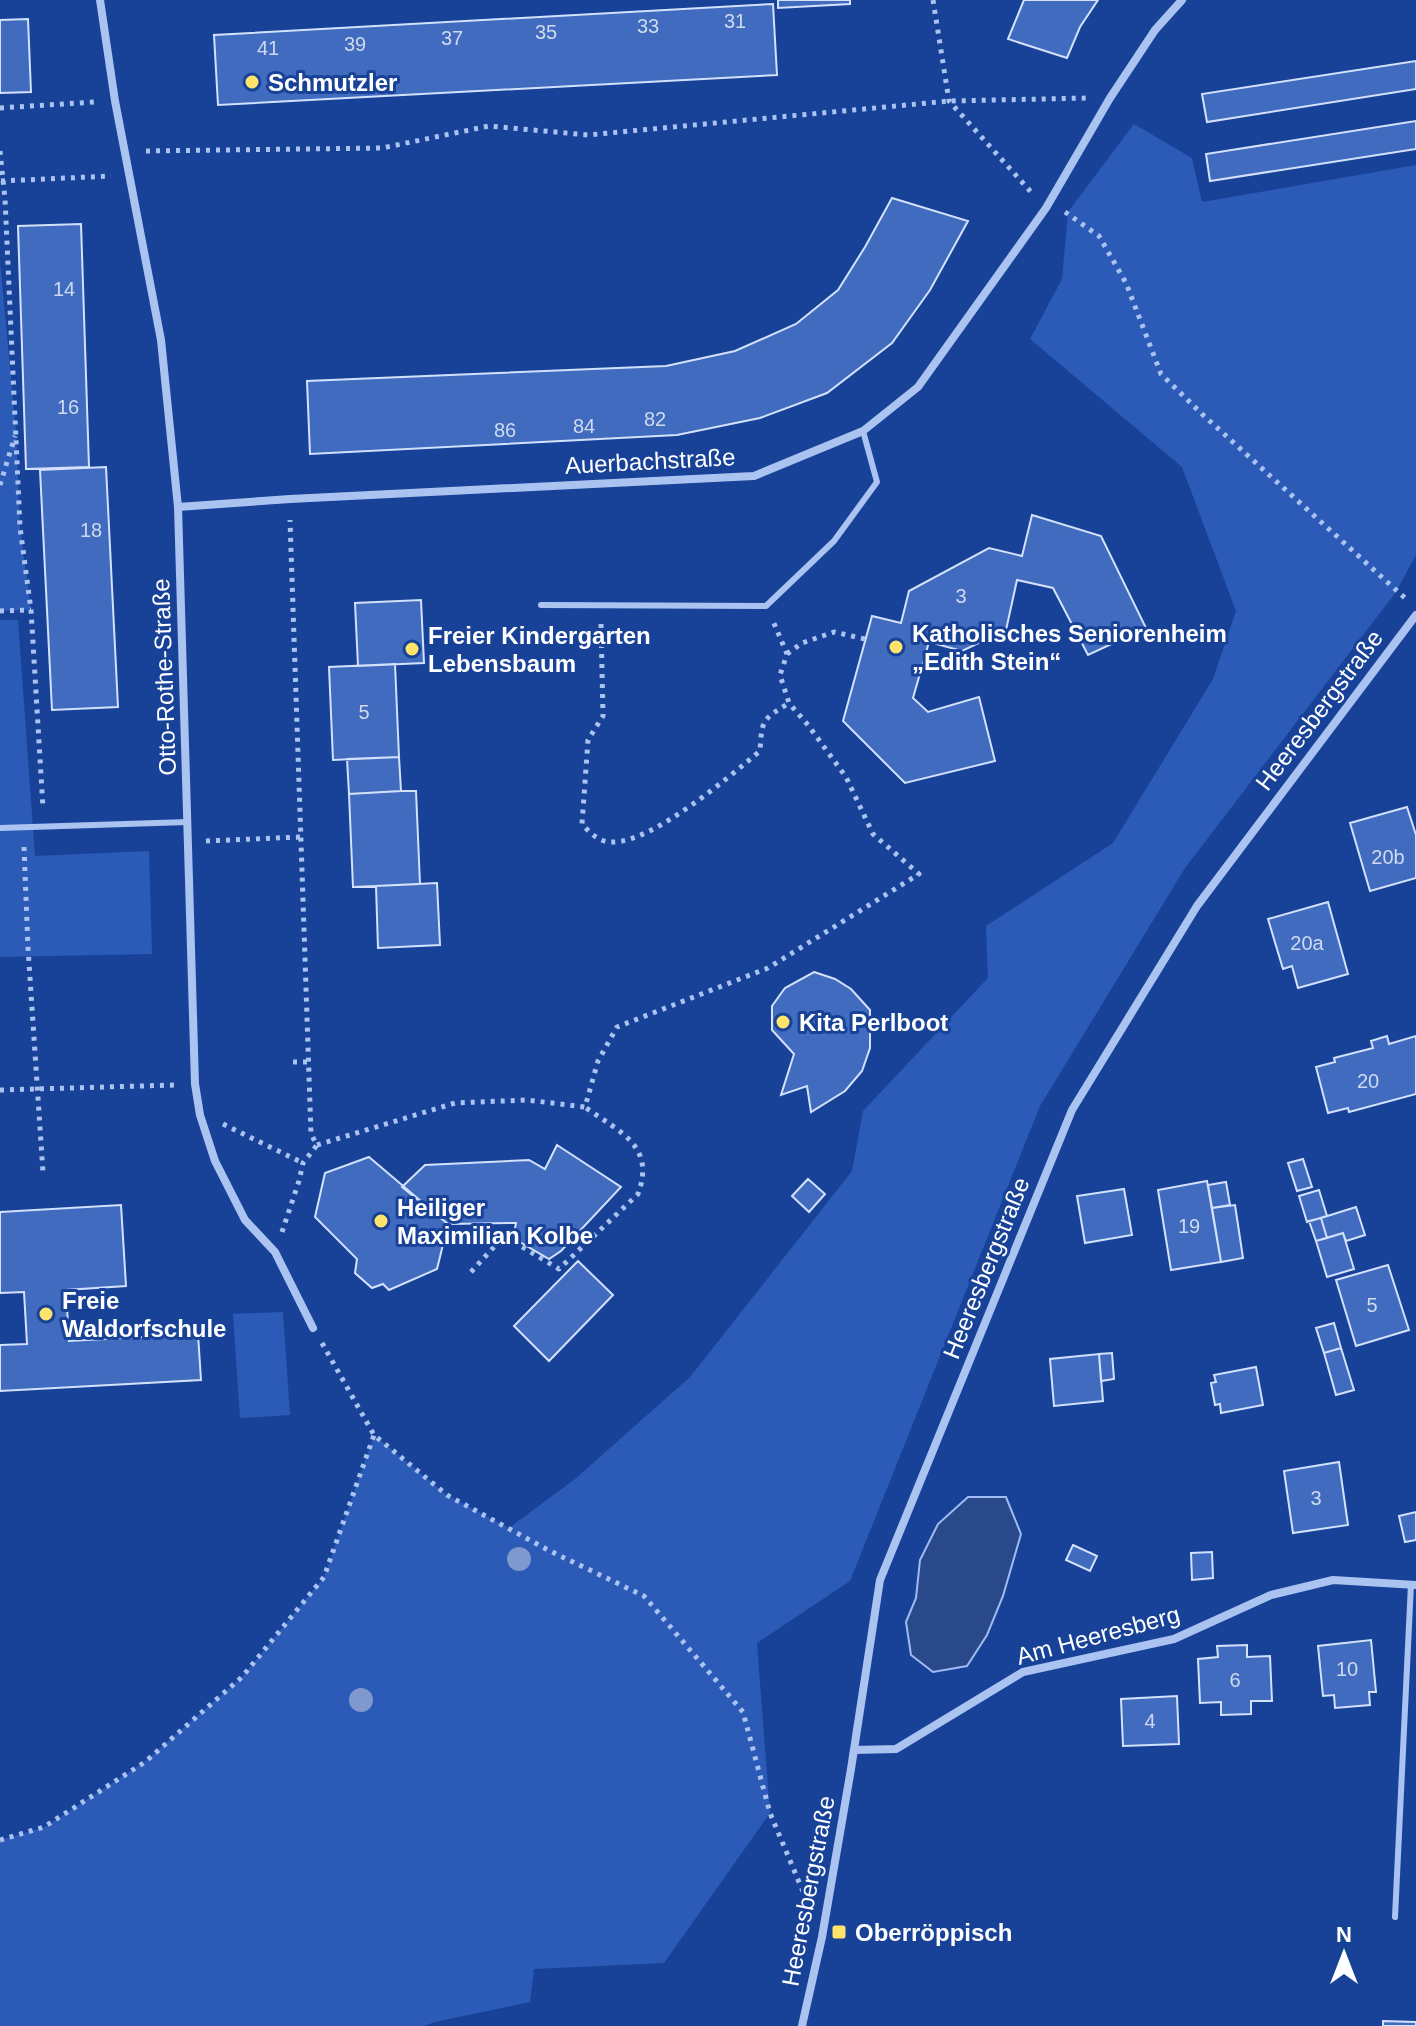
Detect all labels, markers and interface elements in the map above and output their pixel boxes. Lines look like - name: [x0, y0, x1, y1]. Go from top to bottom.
- house number: 31: [724, 10, 746, 32]
- house number: 33: [637, 15, 659, 37]
- house number: 35: [535, 21, 557, 43]
- house number: 37: [441, 27, 463, 49]
- house number: 39: [344, 33, 366, 55]
- house number: 41: [257, 37, 279, 59]
- place label: Schmutzler: [268, 69, 397, 96]
- marker: Schmutzler: [243, 73, 261, 91]
- house number: 14: [53, 278, 75, 300]
- house number: 16: [57, 396, 79, 418]
- house number: 82: [644, 408, 666, 430]
- house number: 84: [573, 415, 595, 437]
- house number: 86: [494, 419, 516, 441]
- street label: Auerbachstraße: [564, 443, 736, 479]
- house number: 18: [80, 519, 102, 541]
- street label: Otto-Rothe-Straße: [147, 578, 181, 776]
- house number: 3: [955, 585, 967, 607]
- place label: Katholisches Seniorenheim „Edith Stein“: [912, 620, 1227, 675]
- place label: Freier Kindergarten Lebensbaum: [428, 622, 651, 677]
- street label: Heeresbergstraße: [1250, 625, 1388, 795]
- marker: Katholisches Seniorenheim „Edith Stein“: [887, 638, 905, 656]
- marker: Freier Kindergarten Lebensbaum: [403, 640, 421, 658]
- house number: 5: [358, 701, 370, 723]
- house number: 20b: [1371, 846, 1405, 868]
- house number: 20a: [1290, 932, 1325, 954]
- place label: Kita Perlboot: [799, 1009, 948, 1036]
- marker: Kita Perlboot: [774, 1013, 792, 1031]
- house number: 20: [1357, 1070, 1379, 1092]
- street label: Heeresbergstraße: [937, 1173, 1035, 1363]
- place label: Heiliger Maximilian Kolbe: [397, 1194, 593, 1249]
- marker: Heiliger Maximilian Kolbe: [372, 1212, 390, 1230]
- house number: 19: [1178, 1215, 1200, 1237]
- place label: Freie Waldorfschule: [62, 1287, 226, 1342]
- house number: 5: [1366, 1294, 1378, 1316]
- marker: Freie Waldorfschule: [37, 1305, 55, 1323]
- house number: 3: [1310, 1487, 1322, 1509]
- street label: Am Heeresberg: [1013, 1600, 1183, 1670]
- house number: 10: [1336, 1658, 1358, 1680]
- house number: 6: [1229, 1669, 1241, 1691]
- house number: 4: [1144, 1710, 1156, 1732]
- street label: Heeresbergstraße: [776, 1793, 840, 1989]
- north arrow: [1304, 1914, 1384, 1994]
- place label: Oberröppisch: [855, 1919, 1012, 1946]
- text: N: [1336, 1922, 1352, 1947]
- marker: Oberröppisch: [830, 1923, 848, 1941]

